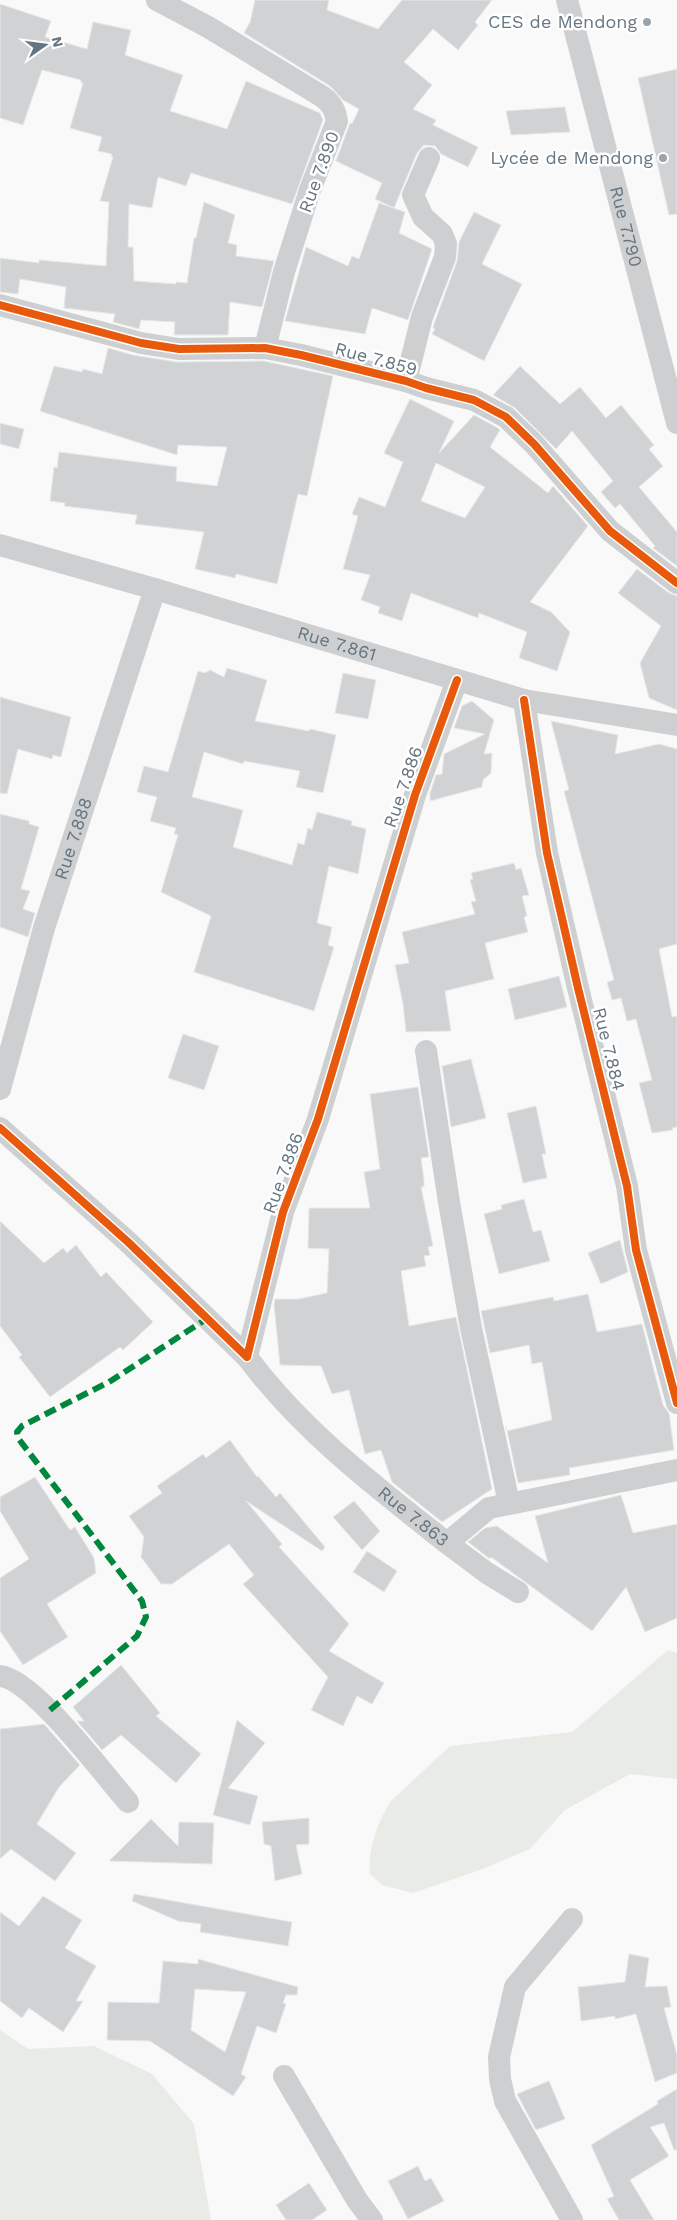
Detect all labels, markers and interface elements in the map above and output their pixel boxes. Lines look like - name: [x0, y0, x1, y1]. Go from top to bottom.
- place label: CES de Mendong: [488, 11, 637, 32]
- marker: CES de Mendong: [641, 16, 653, 28]
- north arrow: [20, 20, 70, 70]
- text: N: [49, 35, 67, 49]
- street label: Rue 7.890: [294, 128, 343, 215]
- place label: Lycée de Mendong: [490, 147, 653, 168]
- marker: Lycée de Mendong: [657, 152, 669, 164]
- street label: Rue 7.790: [606, 184, 647, 269]
- street label: Rue 7.859: [333, 337, 420, 380]
- street label: Rue 7.861: [295, 622, 379, 665]
- street label: Rue 7.886: [379, 743, 426, 830]
- street label: Rue 7.888: [50, 795, 96, 882]
- street label: Rue 7.884: [589, 1005, 630, 1093]
- street label: Rue 7.886: [258, 1129, 307, 1216]
- street label: Rue 7.863: [374, 1481, 453, 1550]

